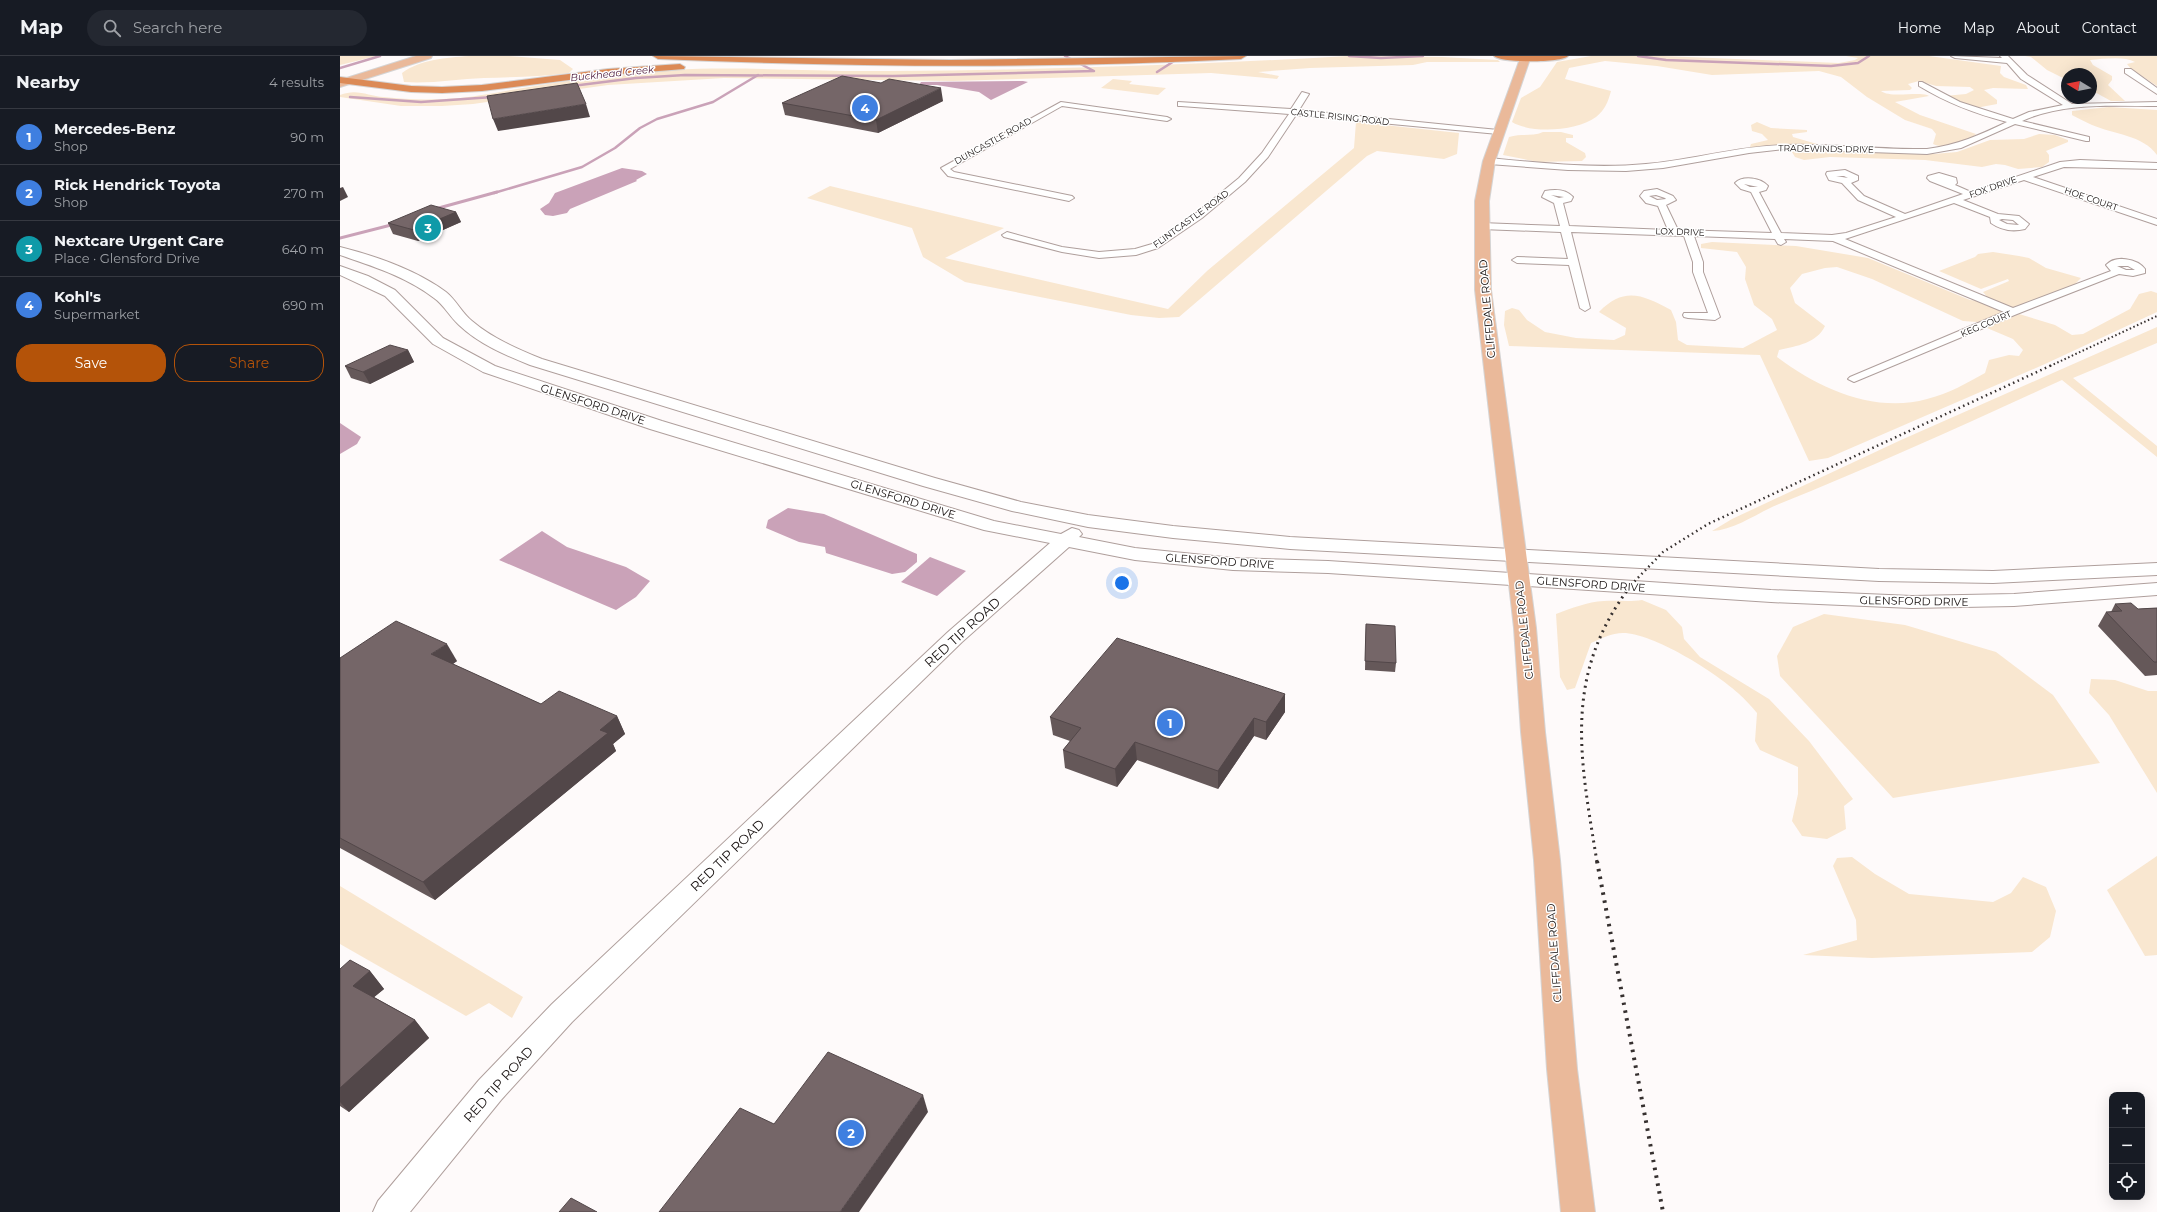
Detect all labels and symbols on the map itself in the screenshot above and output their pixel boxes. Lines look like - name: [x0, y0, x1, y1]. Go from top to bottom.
- water label: Buckhead Creek: [570, 63, 655, 84]
- north arrow: [2061, 68, 2097, 104]
- pin: 4: [852, 93, 878, 123]
- street label: CASTLE RISING ROAD: [1290, 106, 1390, 127]
- street label: DUNCASTLE ROAD: [952, 115, 1033, 166]
- street label: TRADEWINDS DRIVE: [1778, 142, 1874, 155]
- street label: FOX DRIVE: [1967, 173, 2018, 200]
- street label: HOE COURT: [2063, 184, 2120, 213]
- street label: FLINTCASTLE ROAD: [1151, 187, 1231, 250]
- pin: 3: [415, 213, 441, 243]
- street label: LOX DRIVE: [1655, 225, 1705, 238]
- street label: CLIFFDALE ROAD: [1476, 259, 1498, 359]
- street label: KEG COURT: [1959, 308, 2014, 339]
- street label: GLENSFORD DRIVE: [539, 380, 647, 428]
- street label: GLENSFORD DRIVE: [849, 476, 957, 522]
- street label: GLENSFORD DRIVE: [1165, 550, 1275, 572]
- your location: [1112, 573, 1132, 593]
- street label: GLENSFORD DRIVE: [1536, 573, 1646, 595]
- street label: CLIFFDALE ROAD: [1512, 580, 1536, 680]
- street label: GLENSFORD DRIVE: [1859, 593, 1969, 609]
- street label: RED TIP ROAD: [921, 594, 1003, 670]
- pin: 1: [1157, 708, 1183, 738]
- street label: RED TIP ROAD: [687, 816, 767, 894]
- street label: CLIFFDALE ROAD: [1544, 903, 1564, 1003]
- street label: RED TIP ROAD: [460, 1043, 536, 1125]
- pin: 2: [838, 1118, 864, 1148]

